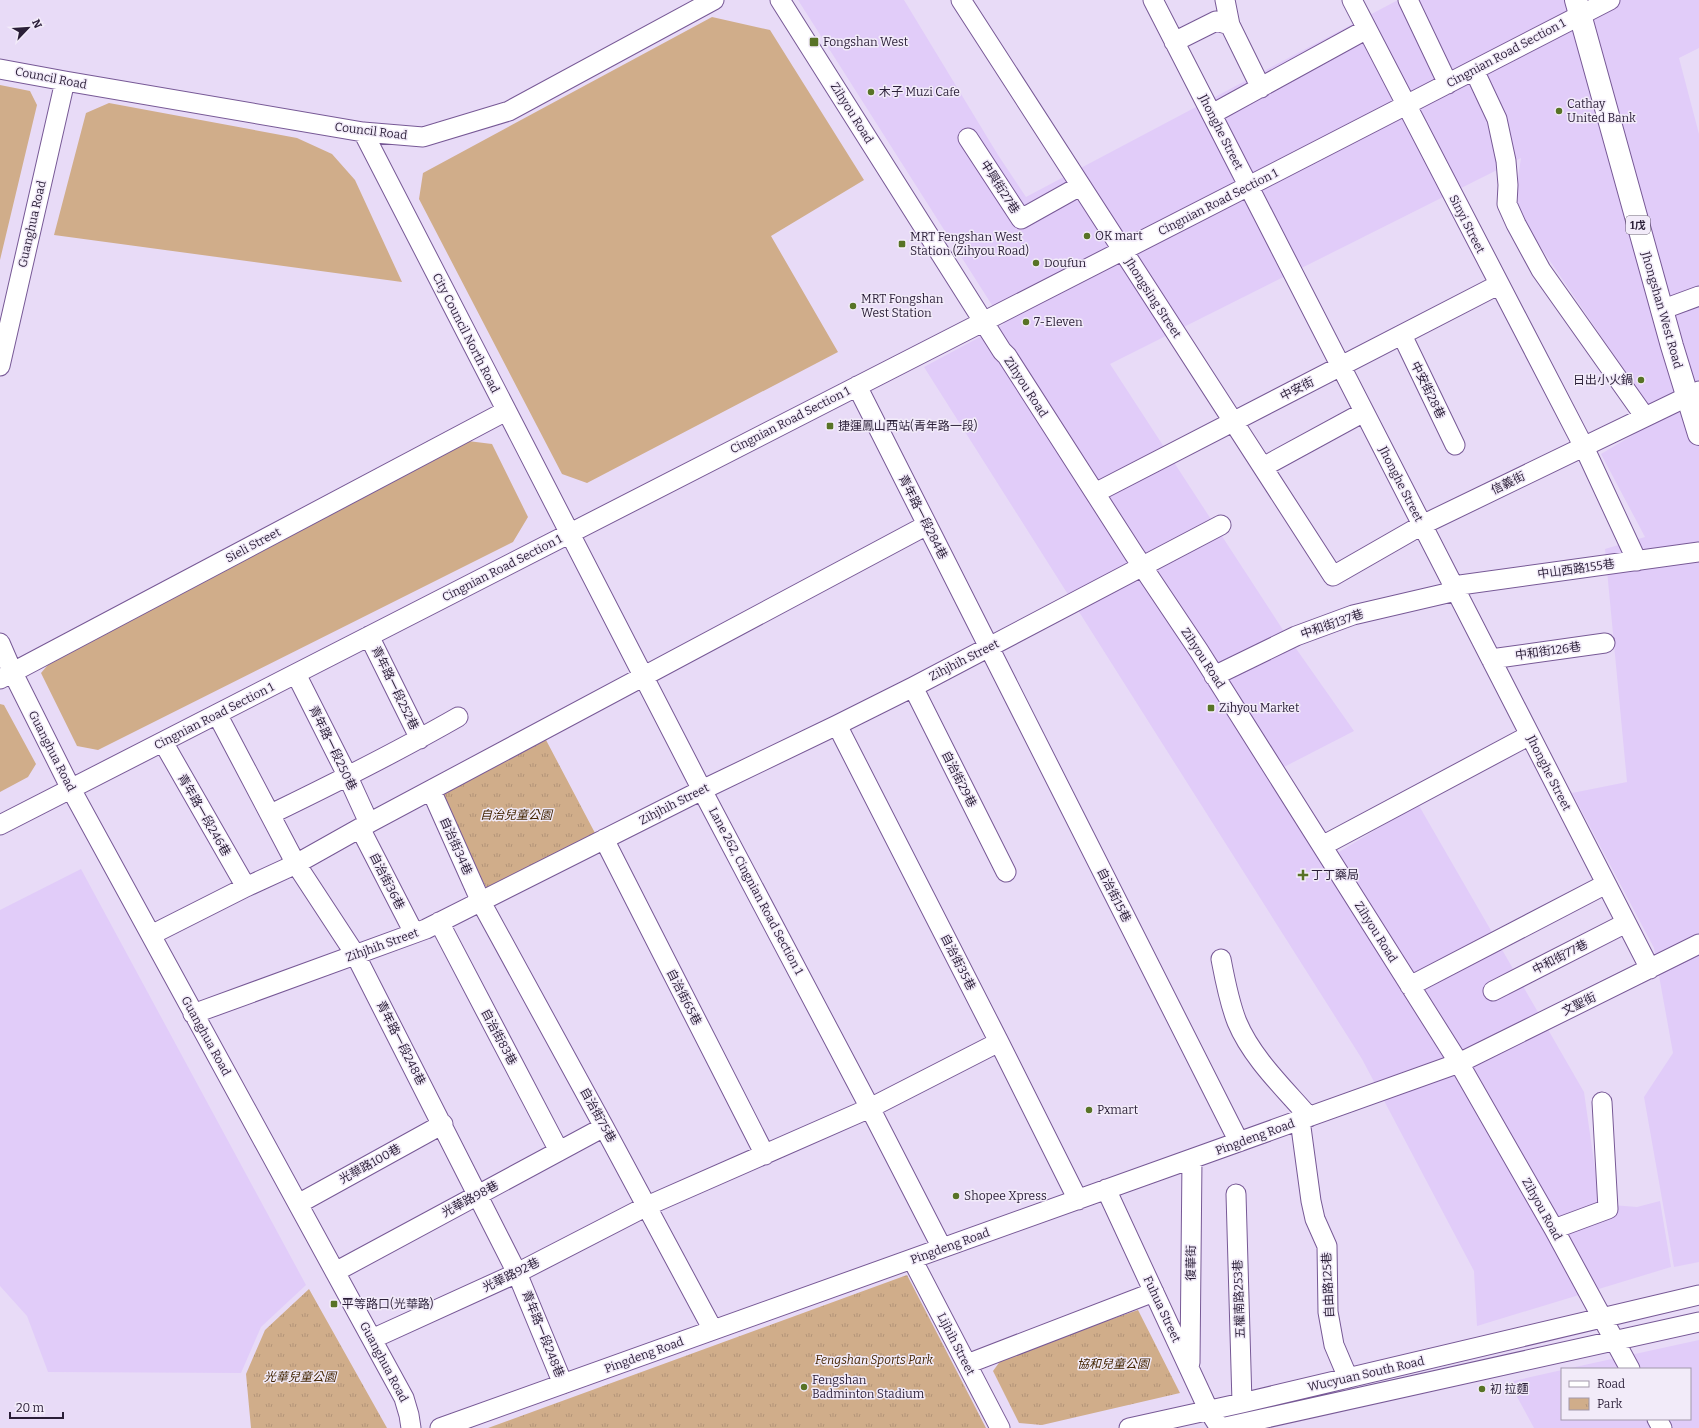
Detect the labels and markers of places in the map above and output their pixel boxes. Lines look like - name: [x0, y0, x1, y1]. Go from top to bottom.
- place label: Fongshan West: [823, 35, 909, 49]
- marker: Fongshan West: [808, 36, 820, 48]
- place label: 木子 Muzi Cafe: [879, 85, 960, 99]
- marker: 木子 Muzi Cafe: [866, 87, 876, 97]
- place label: Cathay United Bank: [1567, 97, 1636, 125]
- marker: Cathay United Bank: [1554, 106, 1564, 116]
- place label: OK mart: [1095, 229, 1143, 243]
- place label: MRT Fengshan West Station (Zihyou Road): [910, 230, 1029, 258]
- marker: OK mart: [1082, 231, 1092, 241]
- marker: MRT Fengshan West Station (Zihyou Road): [897, 239, 907, 249]
- place label: Doufun: [1044, 256, 1087, 270]
- marker: Doufun: [1031, 258, 1041, 268]
- place label: MRT Fongshan West Station: [861, 292, 944, 320]
- marker: MRT Fongshan West Station: [848, 301, 858, 311]
- place label: 7-Eleven: [1034, 315, 1083, 329]
- marker: 7-Eleven: [1021, 317, 1031, 327]
- place label: 日出小火鍋: [1573, 373, 1633, 387]
- marker: 日出小火鍋: [1636, 375, 1646, 385]
- place label: 捷運鳳山西站(青年路一段): [838, 418, 978, 433]
- marker: 捷運鳳山西站(青年路一段): [825, 421, 835, 431]
- place label: Zihyou Market: [1219, 701, 1300, 715]
- marker: Zihyou Market: [1206, 703, 1216, 713]
- place label: 丁丁藥局: [1311, 868, 1359, 882]
- marker: 丁丁藥局: [1298, 870, 1308, 880]
- place label: Pxmart: [1097, 1103, 1139, 1117]
- marker: Pxmart: [1084, 1105, 1094, 1115]
- place label: Shopee Xpress: [964, 1189, 1047, 1203]
- marker: Shopee Xpress: [951, 1191, 961, 1201]
- place label: 平等路口(光華路): [342, 1296, 434, 1311]
- marker: 平等路口(光華路): [329, 1299, 339, 1309]
- place label: Fengshan Badminton Stadium: [812, 1373, 925, 1401]
- marker: Fengshan Badminton Stadium: [799, 1382, 809, 1392]
- place label: 初 拉麵: [1490, 1382, 1528, 1396]
- marker: 初 拉麵: [1477, 1384, 1487, 1394]

